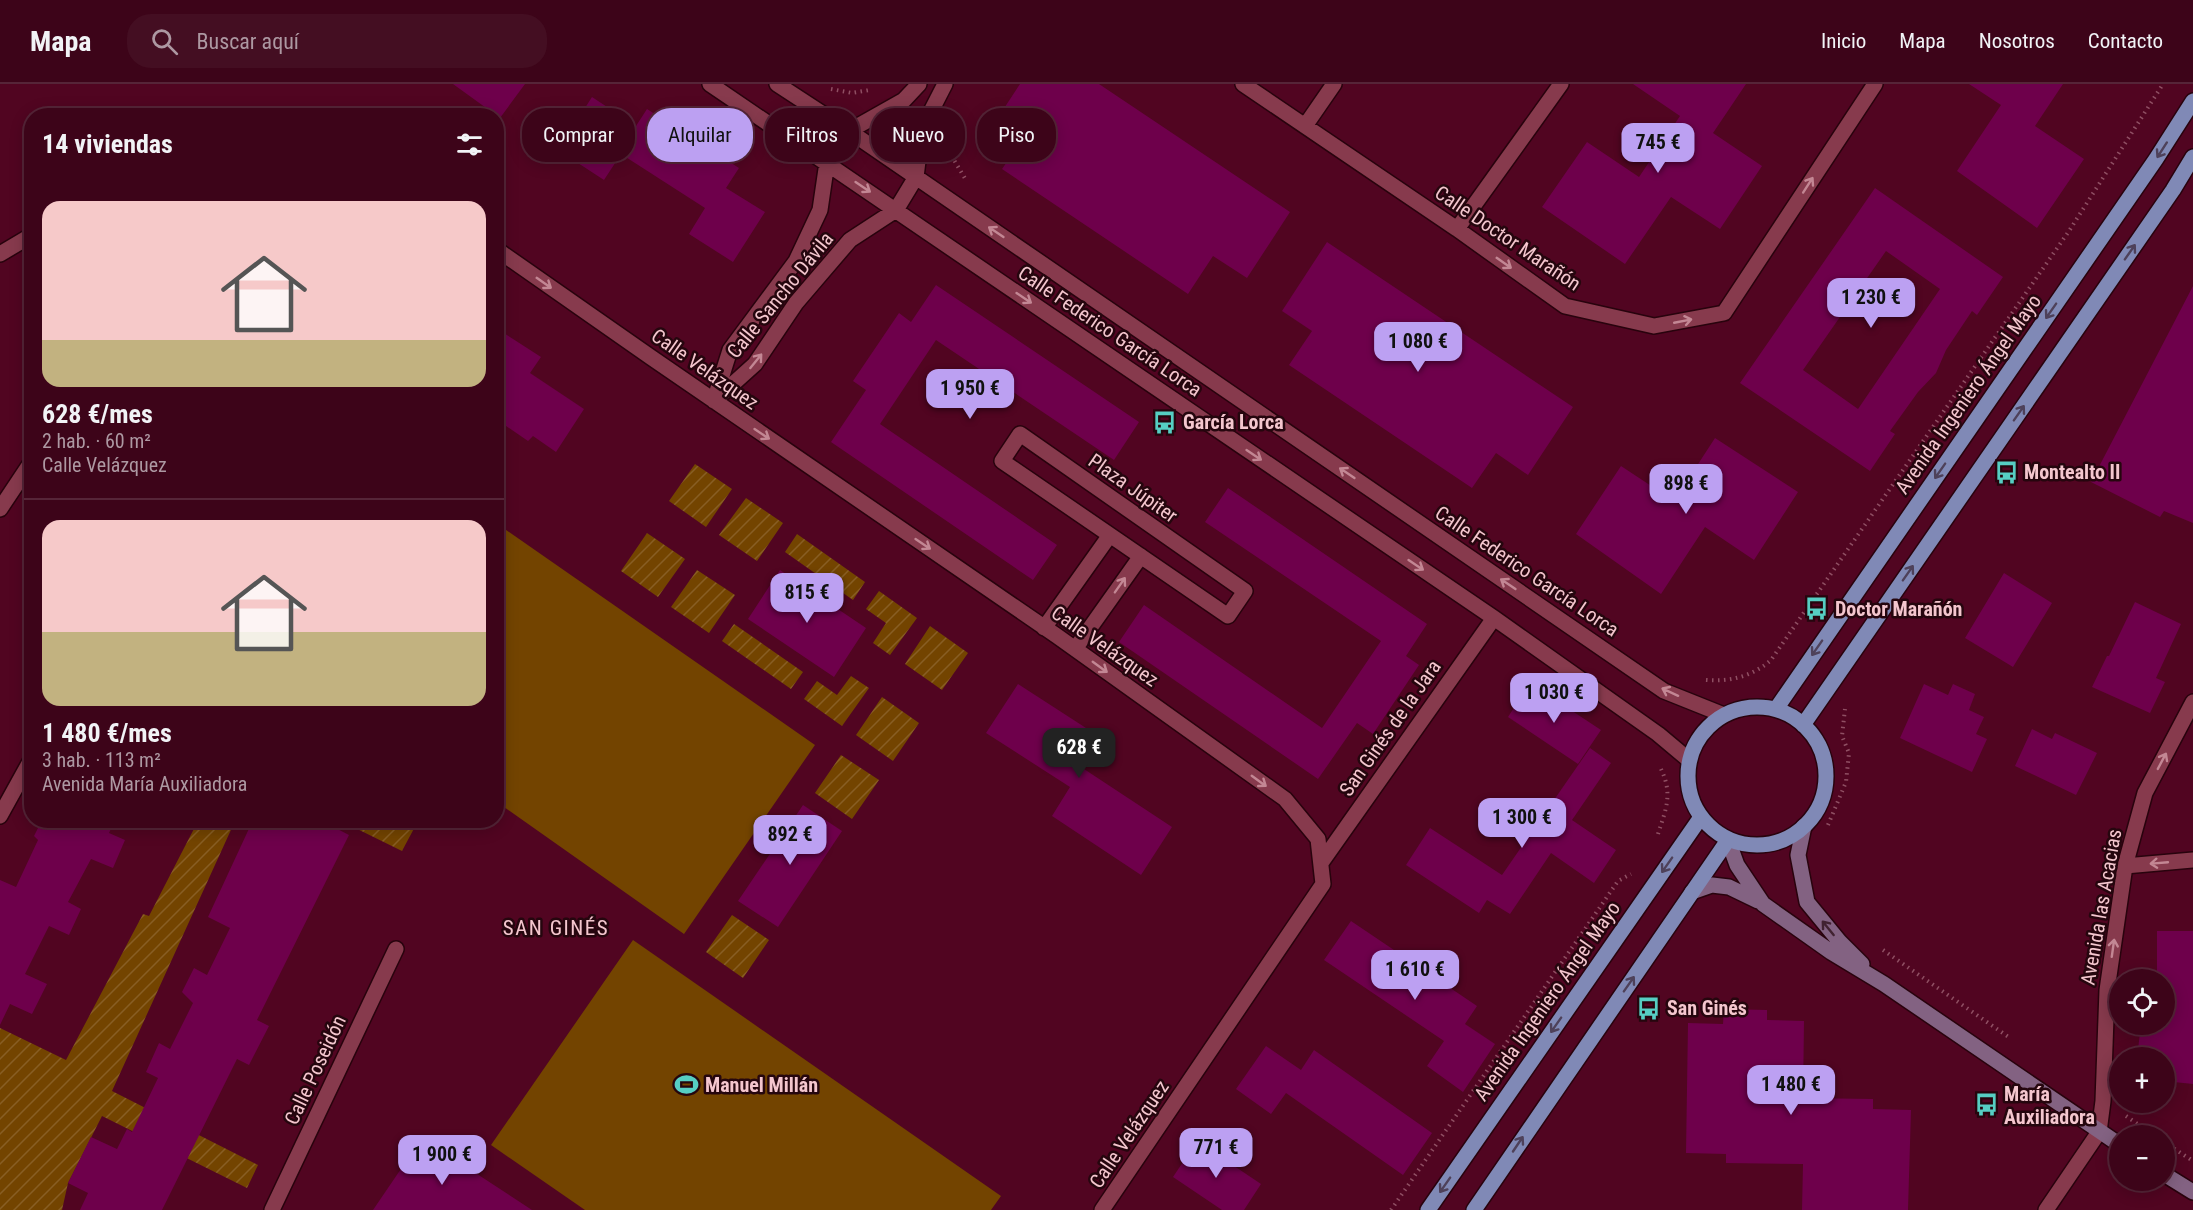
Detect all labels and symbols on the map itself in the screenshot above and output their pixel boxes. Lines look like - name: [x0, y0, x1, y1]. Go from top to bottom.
- pin: 745 €: [1616, 123, 1700, 174]
- one-way arrow: [2155, 141, 2167, 158]
- one-way arrow: [1802, 178, 1814, 194]
- street label: Calle Doctor Marañón: [1431, 180, 1585, 296]
- one-way arrow: [855, 181, 872, 194]
- one-way arrow: [989, 226, 1005, 238]
- street label: Calle Sancho Dávila: [722, 227, 838, 363]
- one-way arrow: [2124, 244, 2136, 261]
- one-way arrow: [1496, 256, 1512, 269]
- street label: Calle Federico García Lorca: [1014, 261, 1206, 401]
- one-way arrow: [536, 277, 552, 289]
- pin: 1 230 €: [1816, 278, 1926, 329]
- street label: Avenida Ingeniero Ángel Mayo: [1890, 290, 2046, 498]
- one-way arrow: [1015, 292, 1032, 304]
- one-way arrow: [2045, 302, 2057, 318]
- one-way arrow: [1672, 315, 1692, 326]
- pin: 1 080 €: [1363, 322, 1473, 373]
- street label: Calle Velázquez: [647, 323, 763, 415]
- one-way arrow: [750, 353, 763, 369]
- pin: 1 950 €: [915, 369, 1025, 420]
- one-way arrow: [2013, 405, 2025, 421]
- bus stop icon: García Lorca: [1152, 409, 1178, 435]
- place label: García Lorca: [1183, 410, 1284, 434]
- one-way arrow: [753, 428, 770, 440]
- street label: Plaza Júpiter: [1084, 449, 1182, 527]
- one-way arrow: [1246, 449, 1262, 461]
- bus stop icon: Montealto II: [1993, 459, 2019, 485]
- place label: Montealto II: [2024, 460, 2120, 484]
- one-way arrow: [1934, 462, 1946, 478]
- pin: 898 €: [1644, 464, 1728, 515]
- one-way arrow: [1340, 467, 1356, 479]
- street label: Calle Federico García Lorca: [1431, 501, 1623, 641]
- one-way arrow: [914, 538, 931, 551]
- one-way arrow: [1407, 559, 1423, 571]
- one-way arrow: [1902, 566, 1914, 582]
- pin: 815 €: [765, 573, 849, 624]
- one-way arrow: [1500, 577, 1517, 590]
- one-way arrow: [1114, 578, 1126, 594]
- bus stop icon: Doctor Marañón: [1804, 596, 1830, 622]
- place label: Doctor Marañón: [1835, 597, 1962, 621]
- street label: Calle Velázquez: [1047, 600, 1163, 692]
- one-way arrow: [1811, 640, 1823, 656]
- street label: San Ginés de la Jara: [1334, 655, 1446, 801]
- one-way arrow: [1092, 661, 1108, 673]
- pin: 1 030 €: [1499, 673, 1609, 724]
- one-way arrow: [1661, 686, 1679, 698]
- pin: 628 €: [1037, 728, 1121, 779]
- one-way arrow: [2157, 752, 2168, 770]
- one-way arrow: [1251, 775, 1267, 787]
- pin: 1 300 €: [1467, 798, 1577, 849]
- pin: 892 €: [748, 815, 832, 866]
- street label: Avenida las Acacias: [2075, 827, 2127, 987]
- one-way arrow: [1661, 856, 1673, 873]
- one-way arrow: [2150, 858, 2170, 869]
- street label: Avenida Ingeniero Ángel Mayo: [1469, 897, 1625, 1105]
- district label: SAN GINÉS: [503, 916, 609, 940]
- one-way arrow: [1821, 921, 1835, 936]
- one-way arrow: [2108, 938, 2119, 958]
- pin: 1 610 €: [1360, 950, 1470, 1001]
- one-way arrow: [1623, 976, 1635, 992]
- bus stop icon: San Ginés: [1636, 995, 1662, 1021]
- place label: San Ginés: [1667, 996, 1747, 1020]
- street label: Calle Poseidón: [279, 1012, 351, 1128]
- one-way arrow: [1550, 1017, 1562, 1033]
- pin: 1 480 €: [1736, 1065, 1846, 1116]
- sports icon: Manuel Millán: [674, 1072, 700, 1098]
- place label: Manuel Millán: [705, 1073, 818, 1097]
- street label: Calle Velázquez: [1084, 1076, 1174, 1192]
- place label: María Auxiliadora: [2004, 1082, 2095, 1129]
- bus stop icon: María Auxiliadora: [1973, 1092, 1999, 1118]
- pin: 771 €: [1174, 1128, 1258, 1179]
- pin: 1 900 €: [387, 1135, 497, 1186]
- one-way arrow: [1512, 1136, 1525, 1153]
- one-way arrow: [1439, 1177, 1451, 1193]

